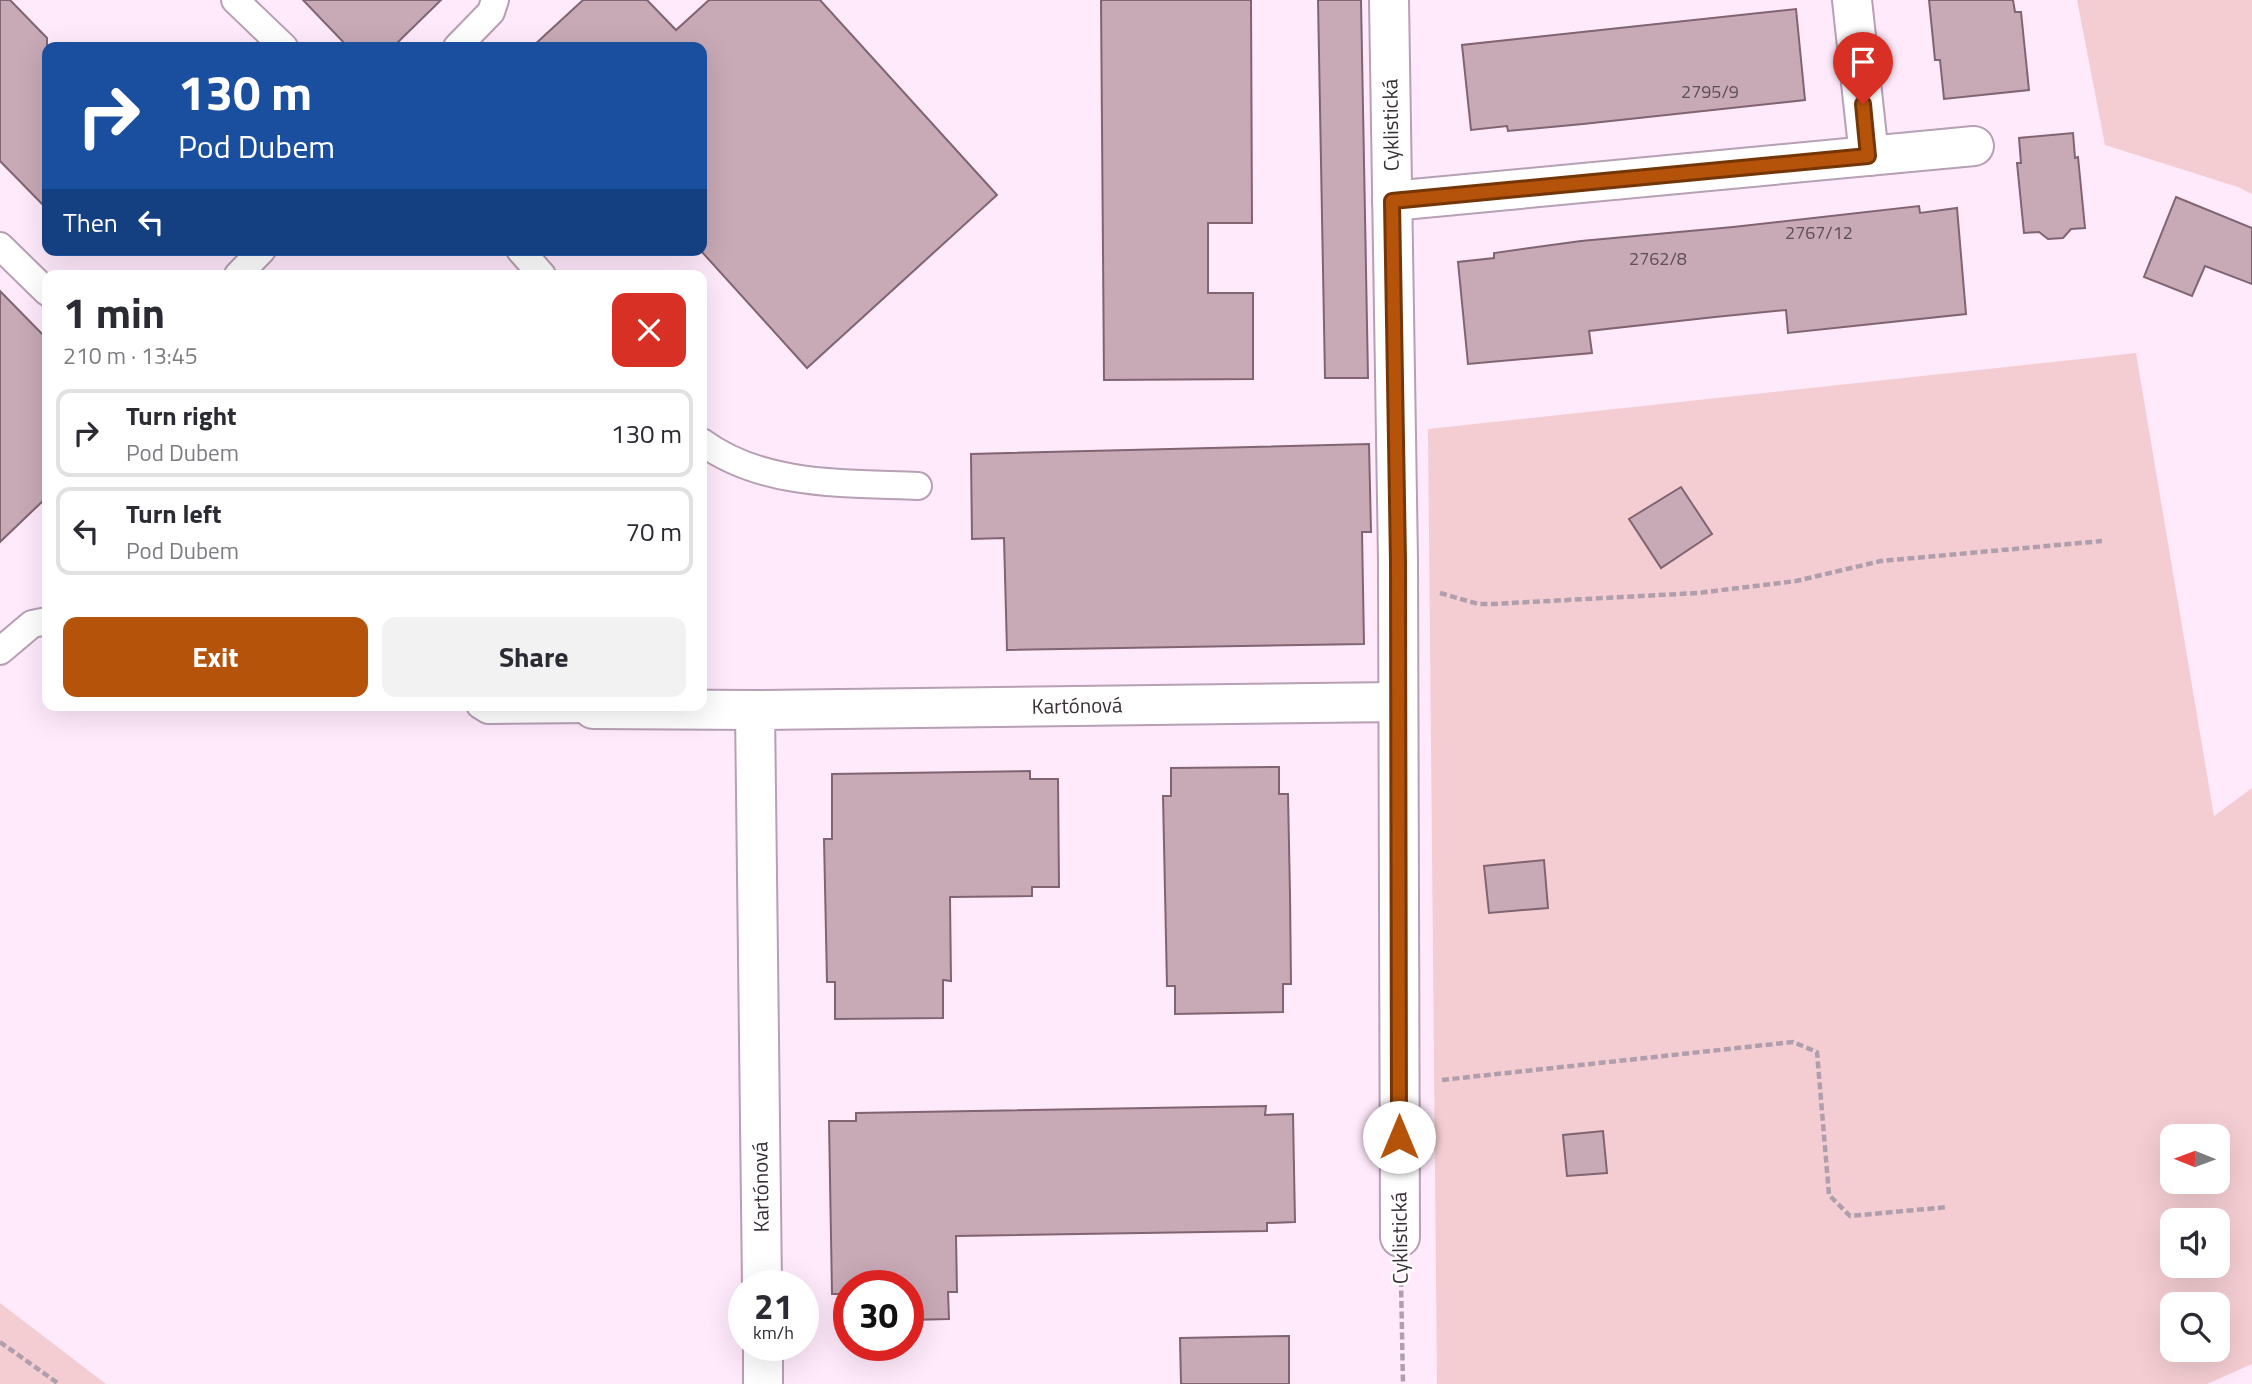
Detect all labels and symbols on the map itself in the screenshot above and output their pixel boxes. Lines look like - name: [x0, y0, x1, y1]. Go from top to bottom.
- pin: [1833, 32, 1893, 104]
- street label: Cyklistická: [1373, 78, 1407, 171]
- house number: 2795/9: [1681, 78, 1739, 105]
- house number: 2767/12: [1785, 219, 1853, 246]
- house number: 2762/8: [1629, 245, 1687, 272]
- street label: Kartónová: [1031, 688, 1123, 722]
- position arrow: [1362, 1100, 1436, 1174]
- north arrow: [2160, 1124, 2230, 1194]
- street label: Kartónová: [743, 1141, 777, 1233]
- street label: Cyklistická: [1382, 1191, 1416, 1284]
- speed limit sign: 30: [833, 1270, 924, 1361]

